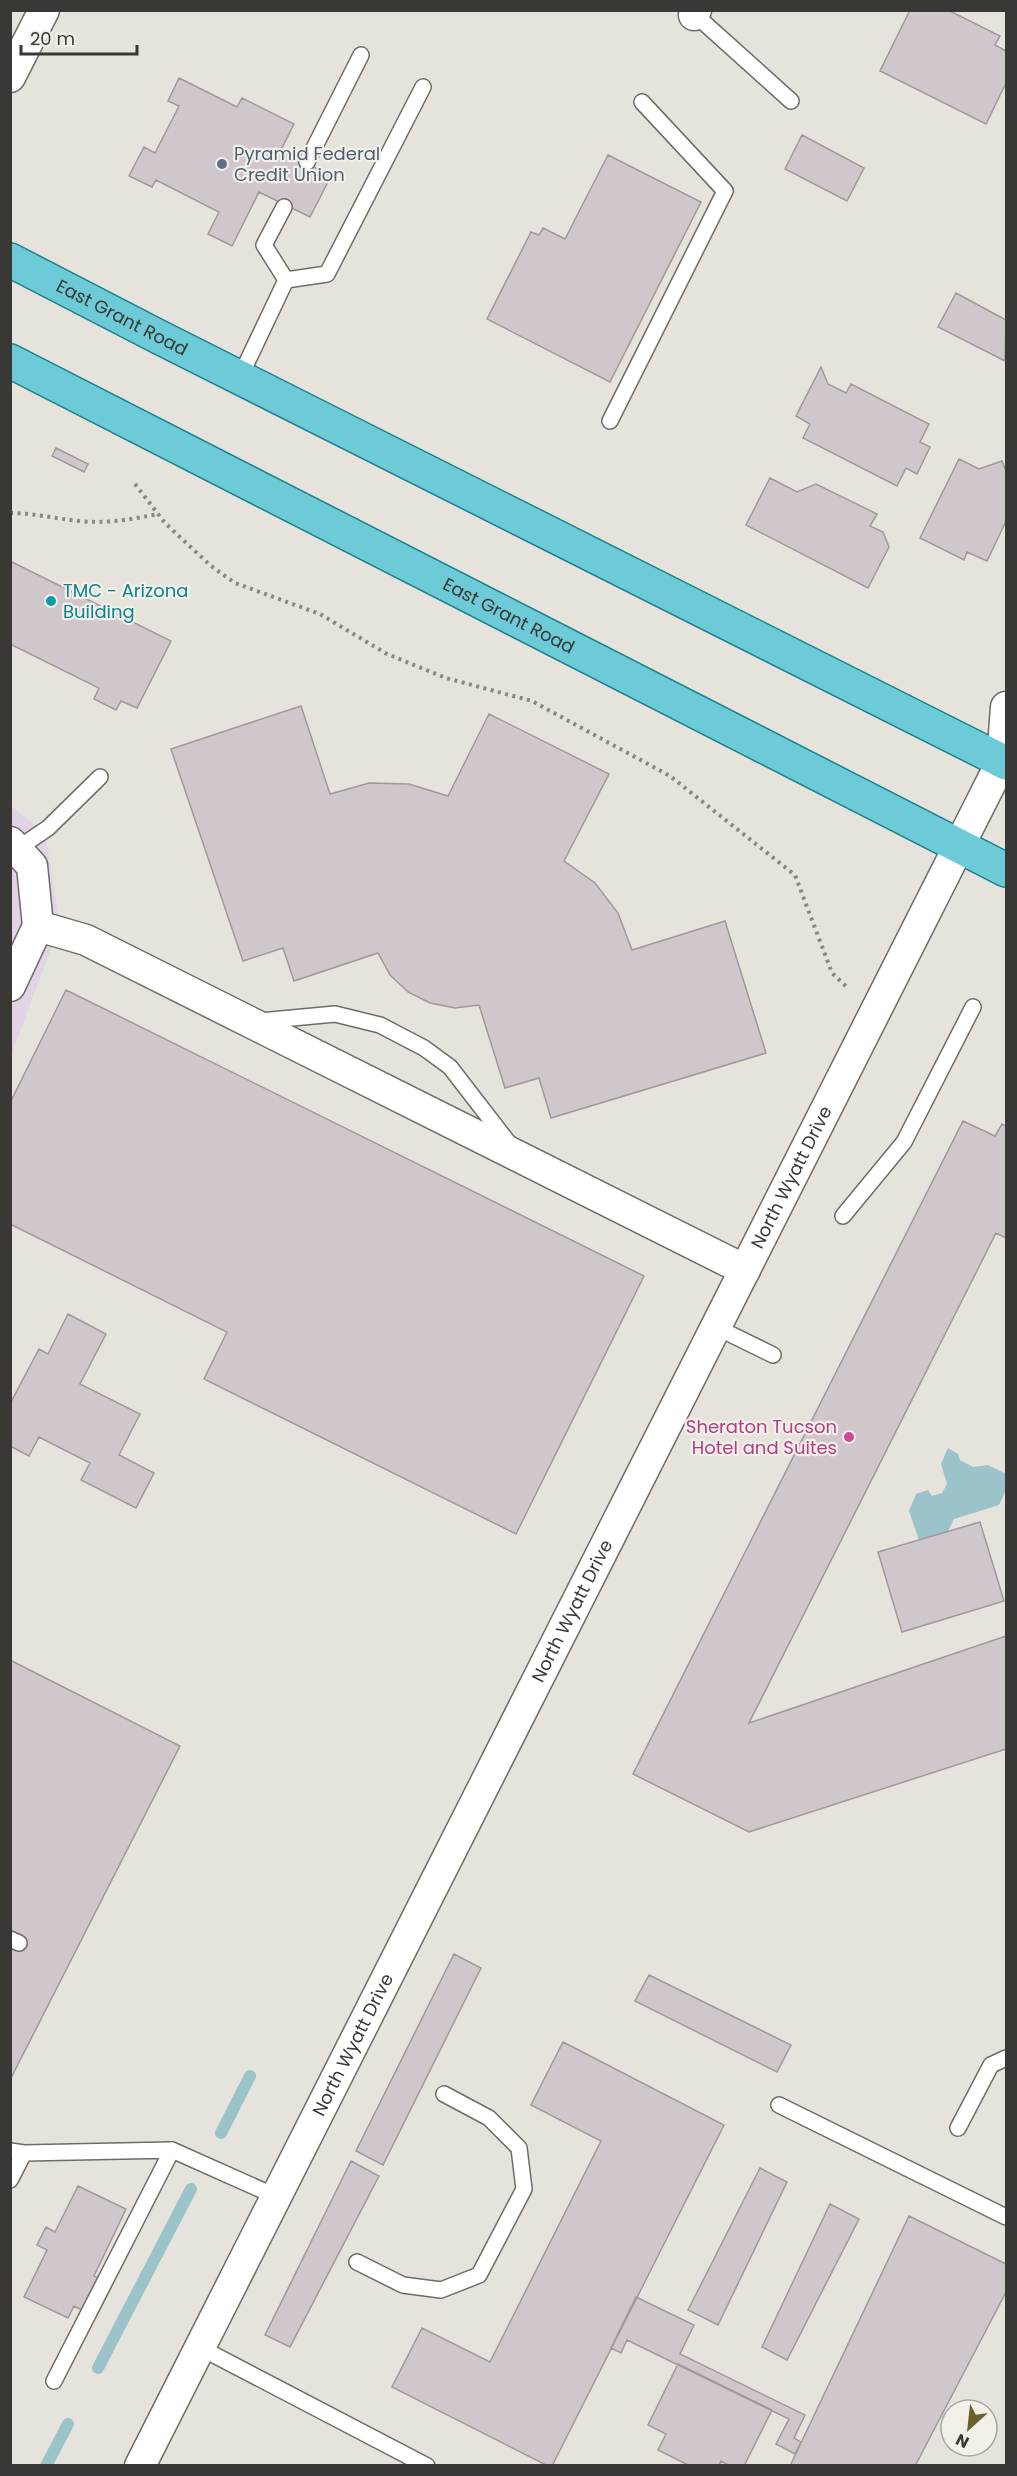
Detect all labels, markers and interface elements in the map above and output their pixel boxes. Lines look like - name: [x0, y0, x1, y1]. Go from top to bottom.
- scale bar: [21, 18, 136, 56]
- text: 20 m: [30, 26, 75, 51]
- place label: Pyramid Federal Credit Union: [234, 141, 380, 187]
- marker: Pyramid Federal Credit Union: [215, 157, 229, 171]
- street label: East Grant Road: [52, 273, 192, 362]
- street label: East Grant Road: [439, 571, 579, 659]
- place label: TMC - Arizona Building: [63, 578, 188, 624]
- marker: TMC - Arizona Building: [44, 594, 58, 608]
- street label: North Wyatt Drive: [745, 1101, 838, 1253]
- place label: Sheraton Tucson Hotel and Suites: [686, 1414, 837, 1460]
- marker: Sheraton Tucson Hotel and Suites: [842, 1430, 856, 1444]
- street label: North Wyatt Drive: [525, 1535, 618, 1686]
- street label: North Wyatt Drive: [306, 1969, 399, 2120]
- north arrow: [939, 2398, 999, 2458]
- text: N: [952, 2428, 973, 2454]

